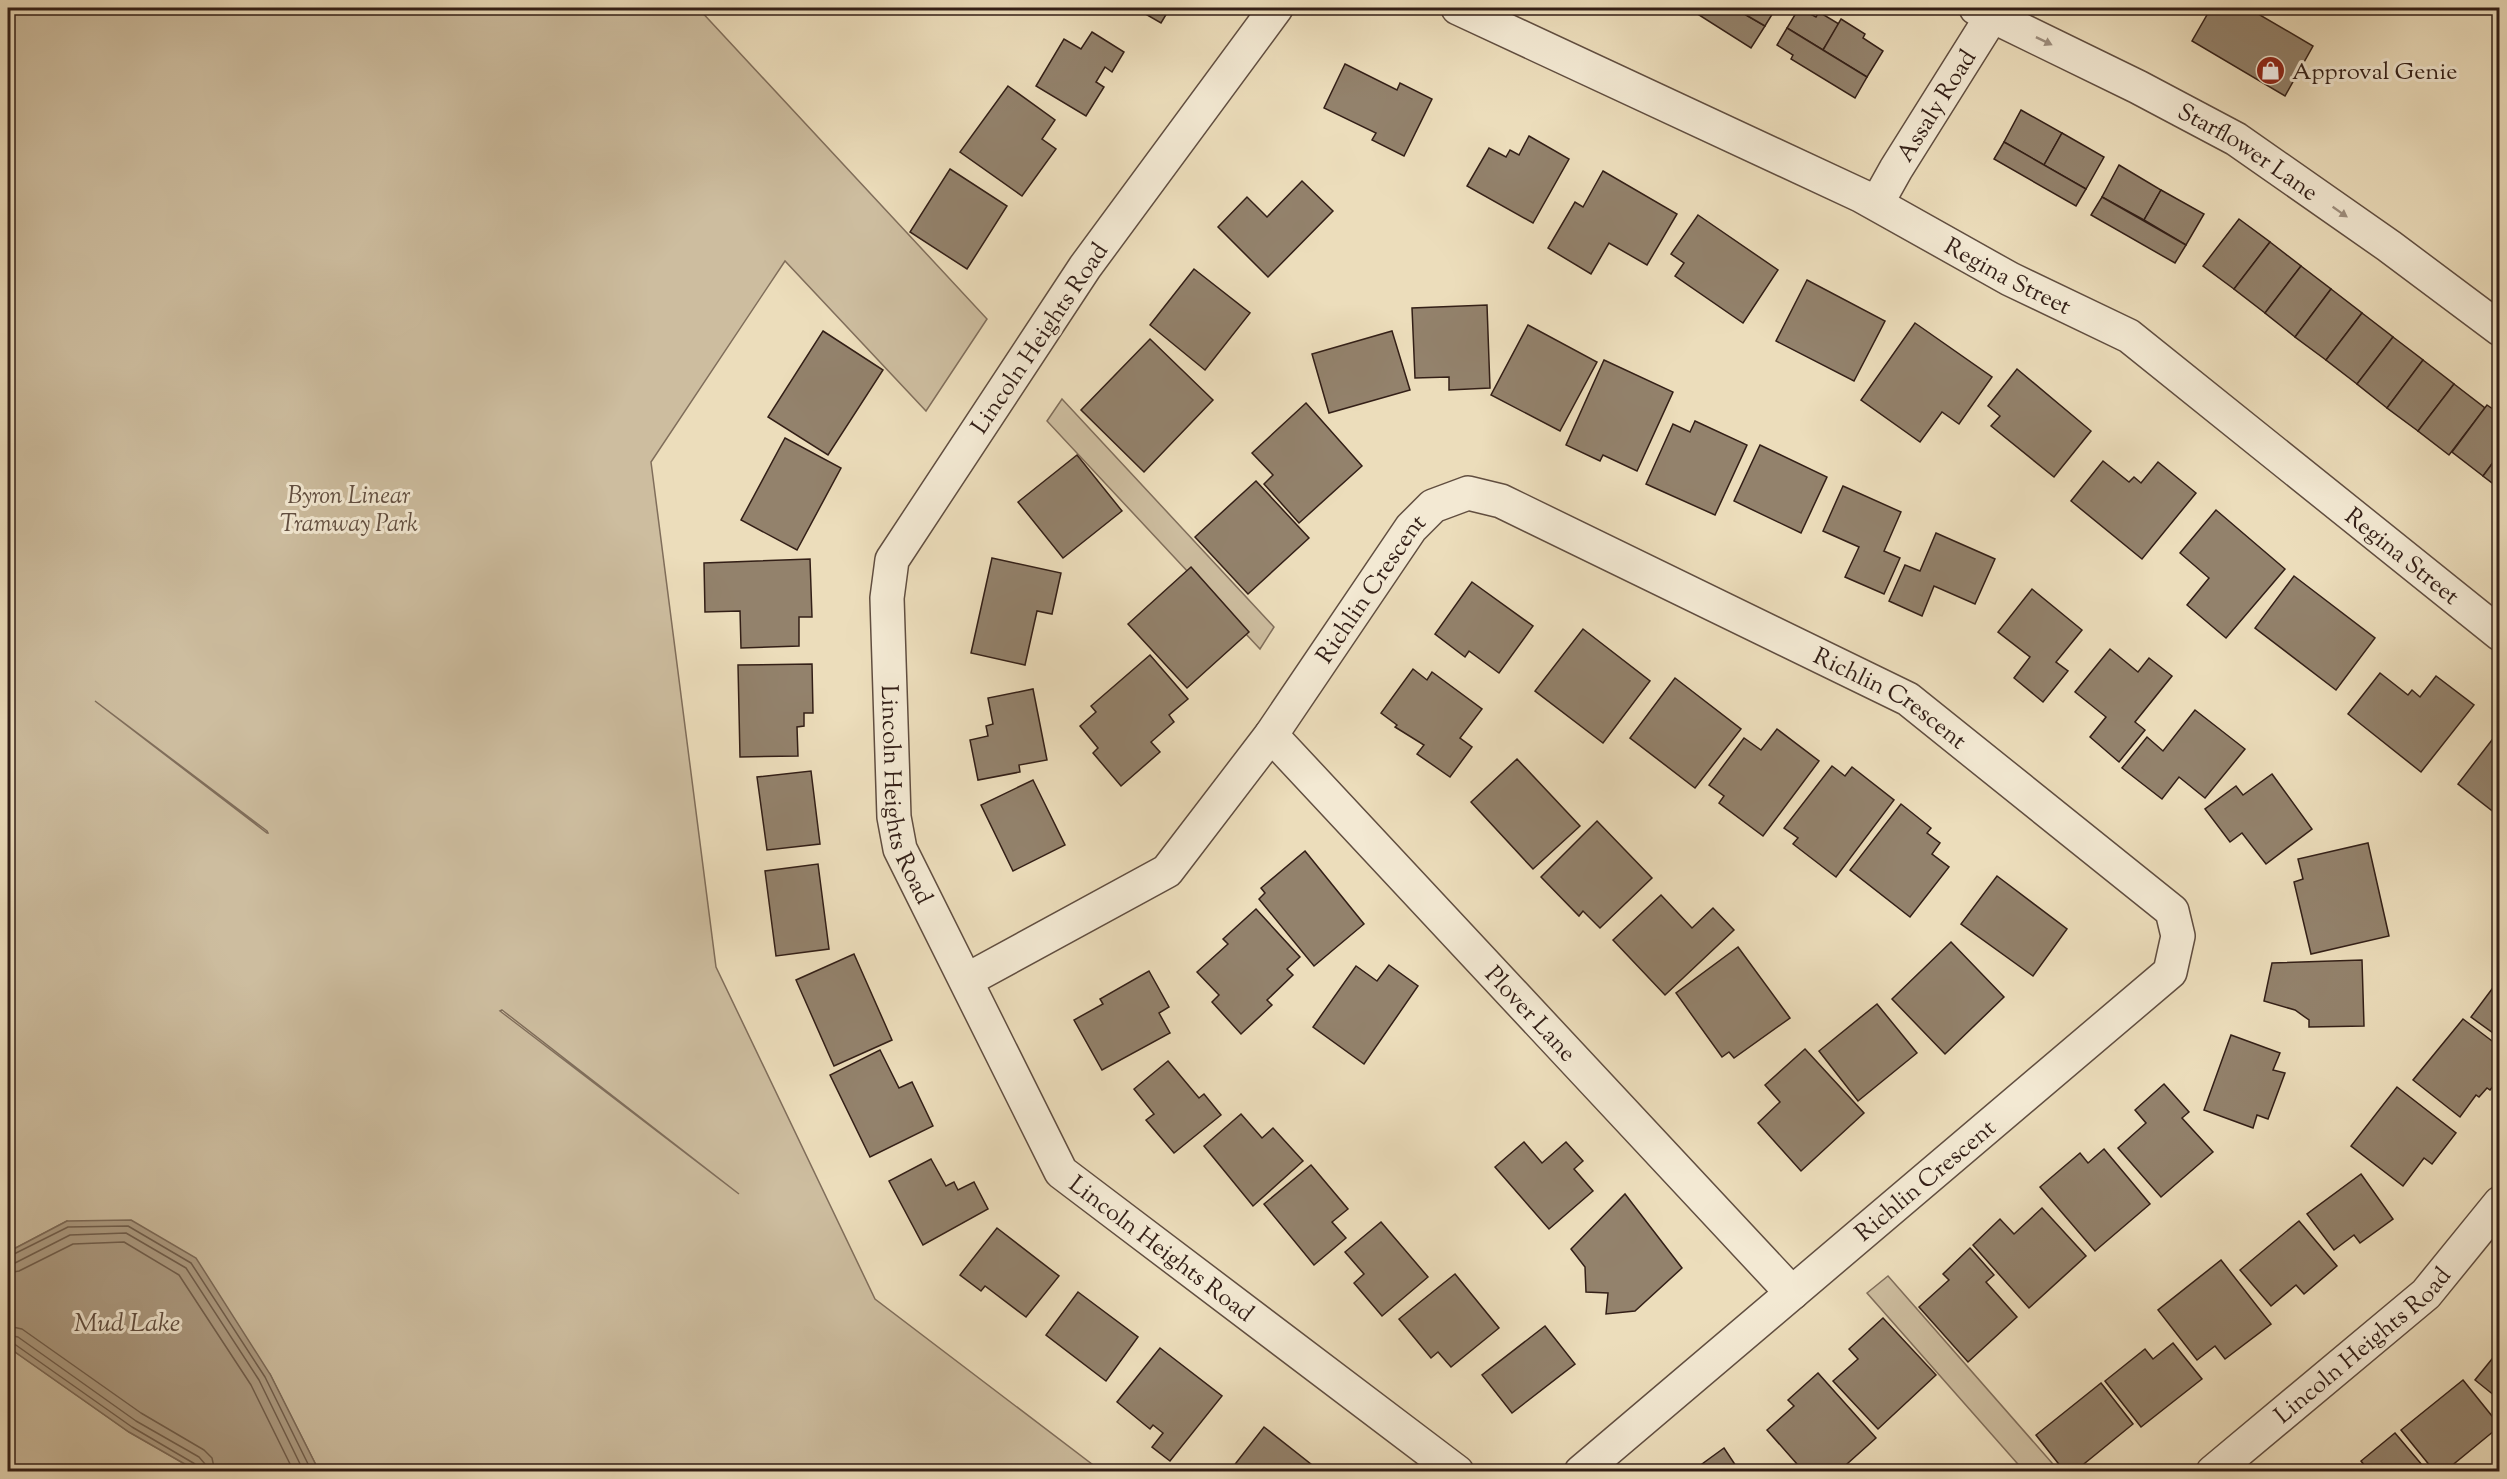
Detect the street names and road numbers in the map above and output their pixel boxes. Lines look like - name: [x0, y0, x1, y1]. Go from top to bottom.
- street label: Assaly Road: [1889, 43, 1986, 169]
- street label: Starflower Lane: [2171, 96, 2324, 210]
- street label: Regina Street: [1937, 230, 2076, 325]
- street label: Lincoln Heights Road: [964, 236, 1118, 442]
- street label: Regina Street: [2337, 501, 2466, 614]
- street label: Richlin Crescent: [1309, 507, 1435, 671]
- street label: Richlin Crescent: [1807, 640, 1973, 758]
- street label: Lincoln Heights Road: [871, 684, 940, 911]
- street label: Plover Lane: [1476, 959, 1583, 1070]
- street label: Richlin Crescent: [1849, 1112, 2004, 1251]
- street label: Lincoln Heights Road: [1061, 1169, 1261, 1332]
- street label: Lincoln Heights Road: [2268, 1260, 2460, 1433]

